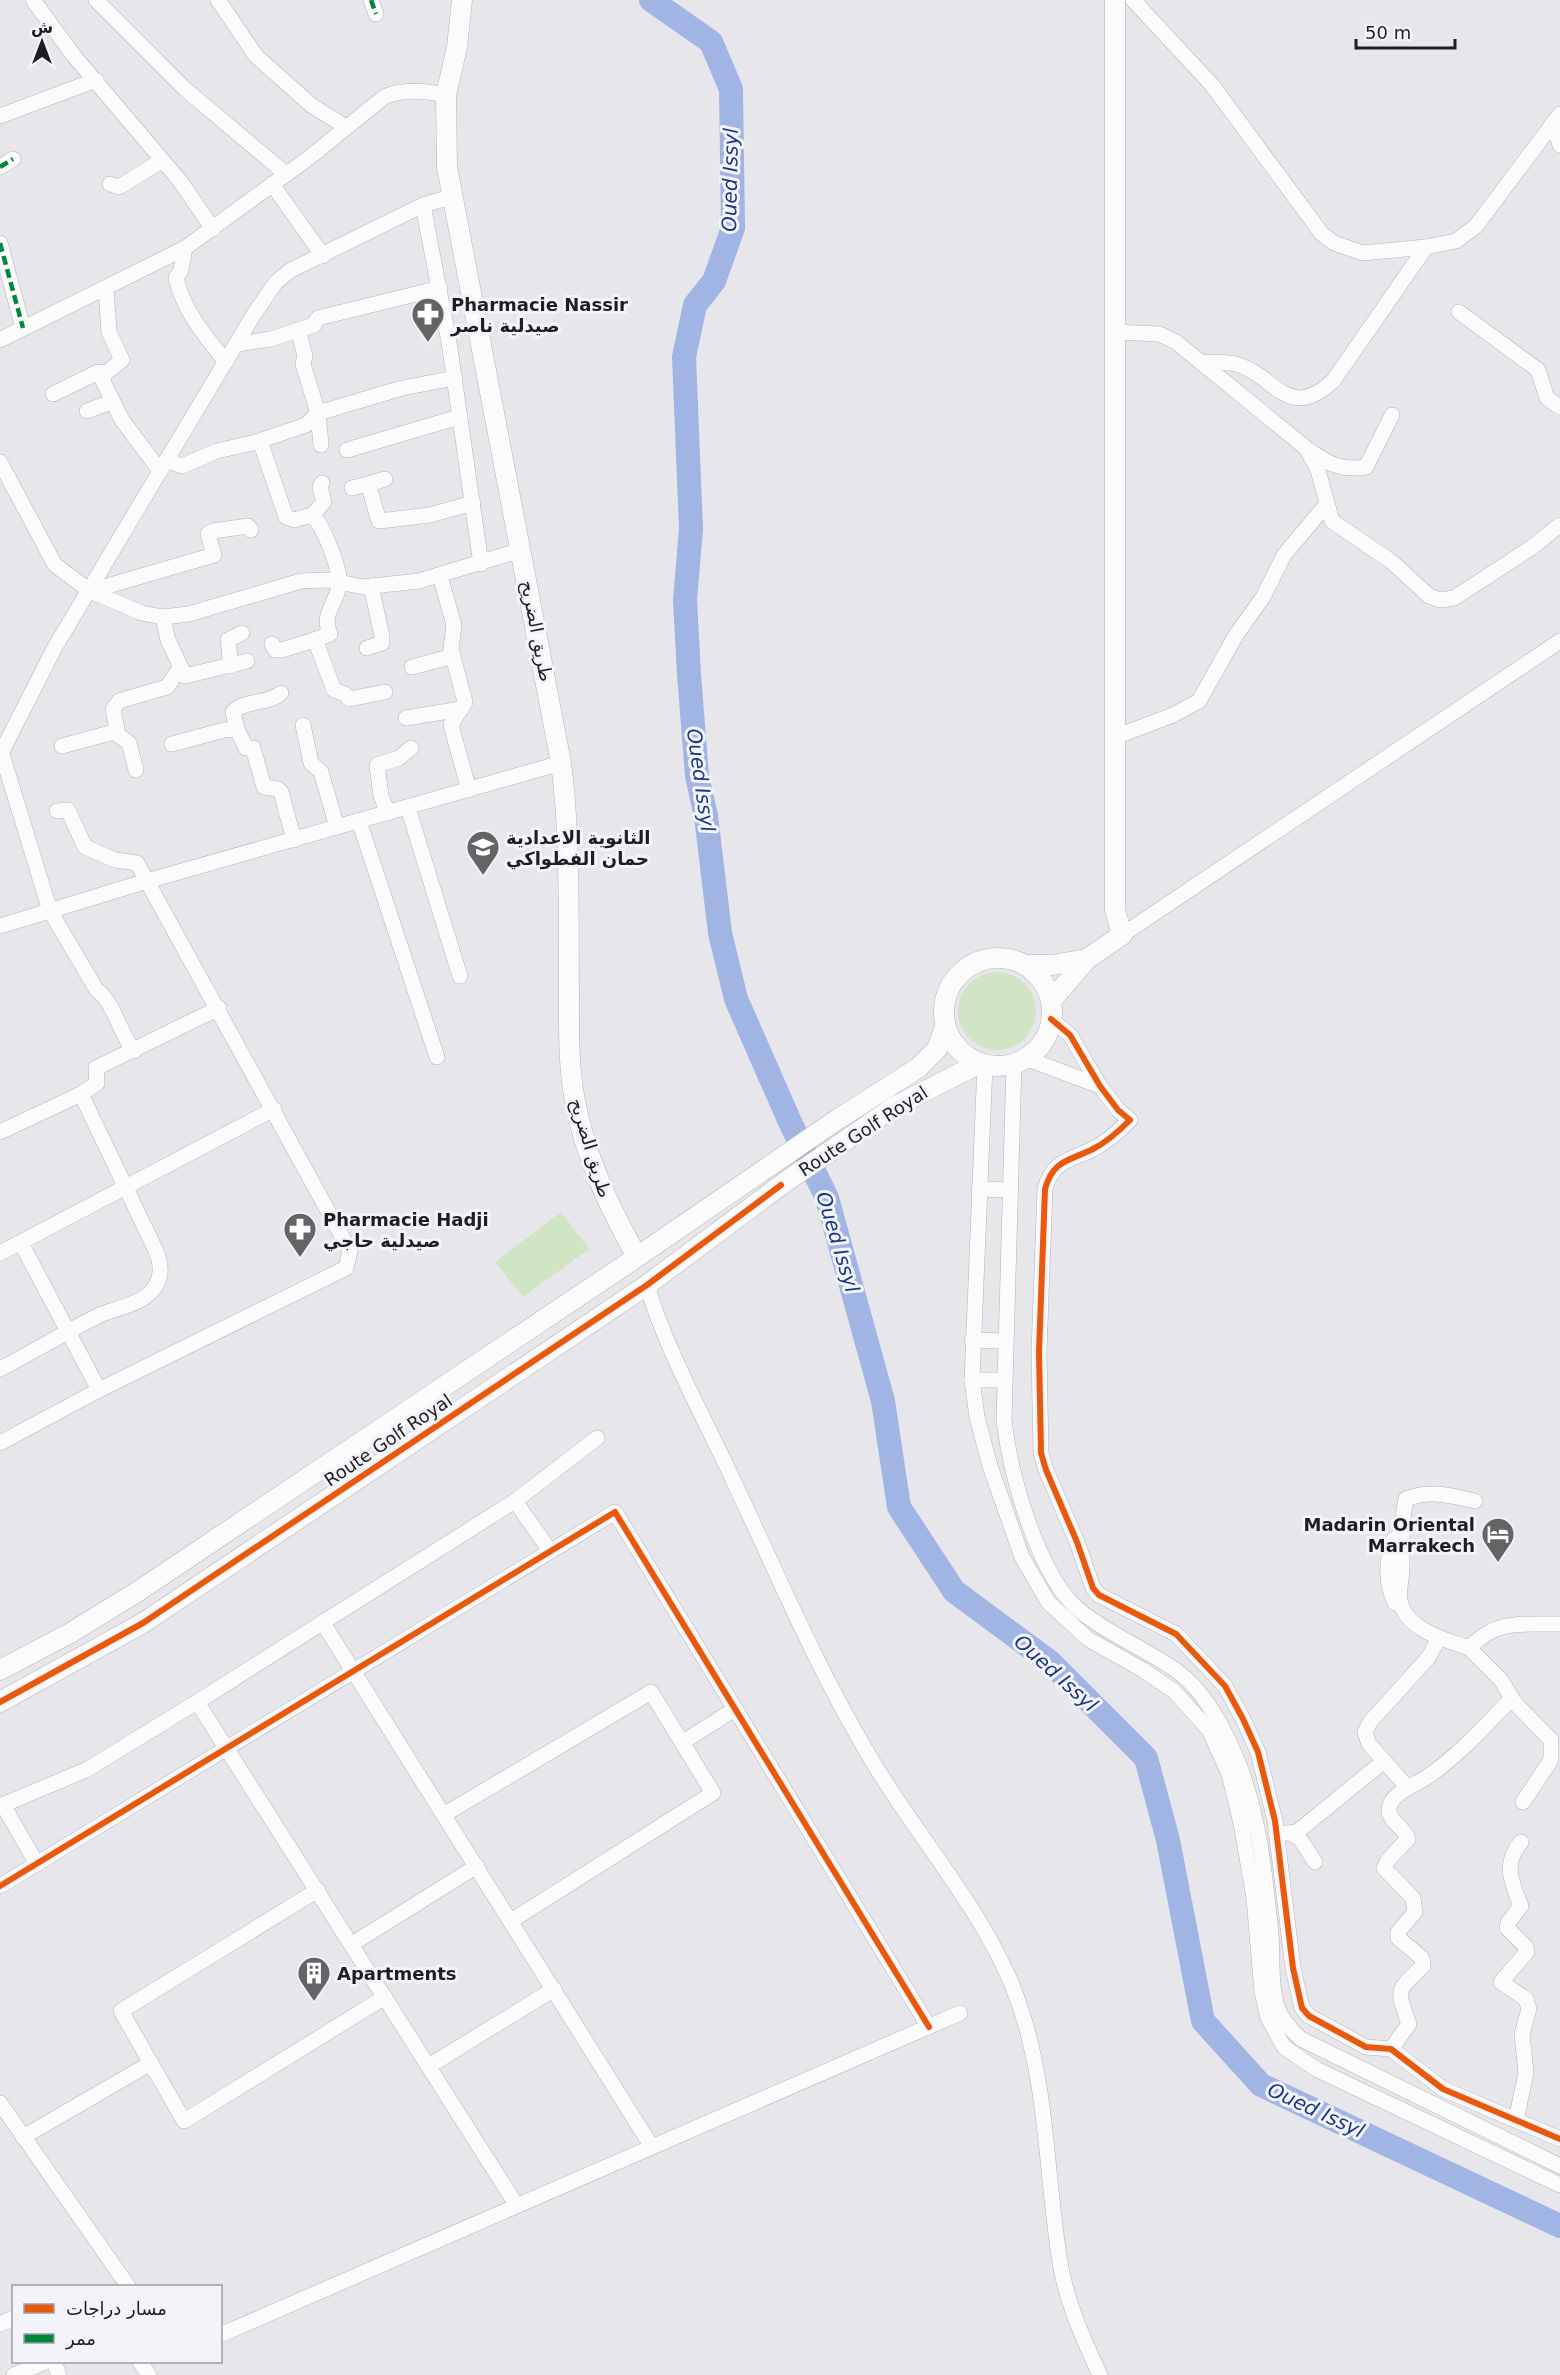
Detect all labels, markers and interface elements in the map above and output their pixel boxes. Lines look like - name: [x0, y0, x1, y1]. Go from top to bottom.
- north arrow: [12, 12, 72, 72]
- scale bar: [1356, 12, 1455, 50]
- text: ش: [31, 18, 53, 37]
- text: 50 m: [1365, 22, 1411, 43]
- water label: Oued Issyl: [717, 127, 743, 232]
- place label: Pharmacie Nassir صيدلية ناصر: [450, 294, 628, 337]
- pharmacy icon: Pharmacie Nassir صيدلية ناصر: [410, 296, 446, 343]
- street label: طريق الضريح: [516, 579, 557, 684]
- water label: Oued Issyl: [682, 727, 720, 834]
- place label: الثانوية الاعدادية حمان الفطواكي: [506, 827, 650, 870]
- school or university icon: الثانوية الاعدادية حمان الفطواكي: [465, 829, 501, 876]
- street label: Route Golf Royal: [795, 1082, 931, 1180]
- street label: طريق الضريح: [565, 1096, 616, 1200]
- water label: Oued Issyl: [811, 1189, 865, 1296]
- place label: Pharmacie Hadji صيدلية حاجي: [323, 1209, 489, 1252]
- pharmacy icon: Pharmacie Hadji صيدلية حاجي: [282, 1211, 318, 1258]
- street label: Route Golf Royal: [320, 1390, 456, 1490]
- place label: Madarin Oriental Marrakech: [1303, 1514, 1475, 1556]
- hotel icon: Madarin Oriental Marrakech: [1480, 1516, 1516, 1563]
- water label: Oued Issyl: [1009, 1629, 1103, 1717]
- building icon: Apartments: [296, 1955, 332, 2002]
- place label: Apartments: [337, 1963, 457, 1984]
- water label: Oued Issyl: [1264, 2077, 1369, 2143]
- legend: [12, 2285, 222, 2363]
- text: مسار دراجات: [66, 2298, 167, 2319]
- text: ممر: [65, 2328, 96, 2350]

